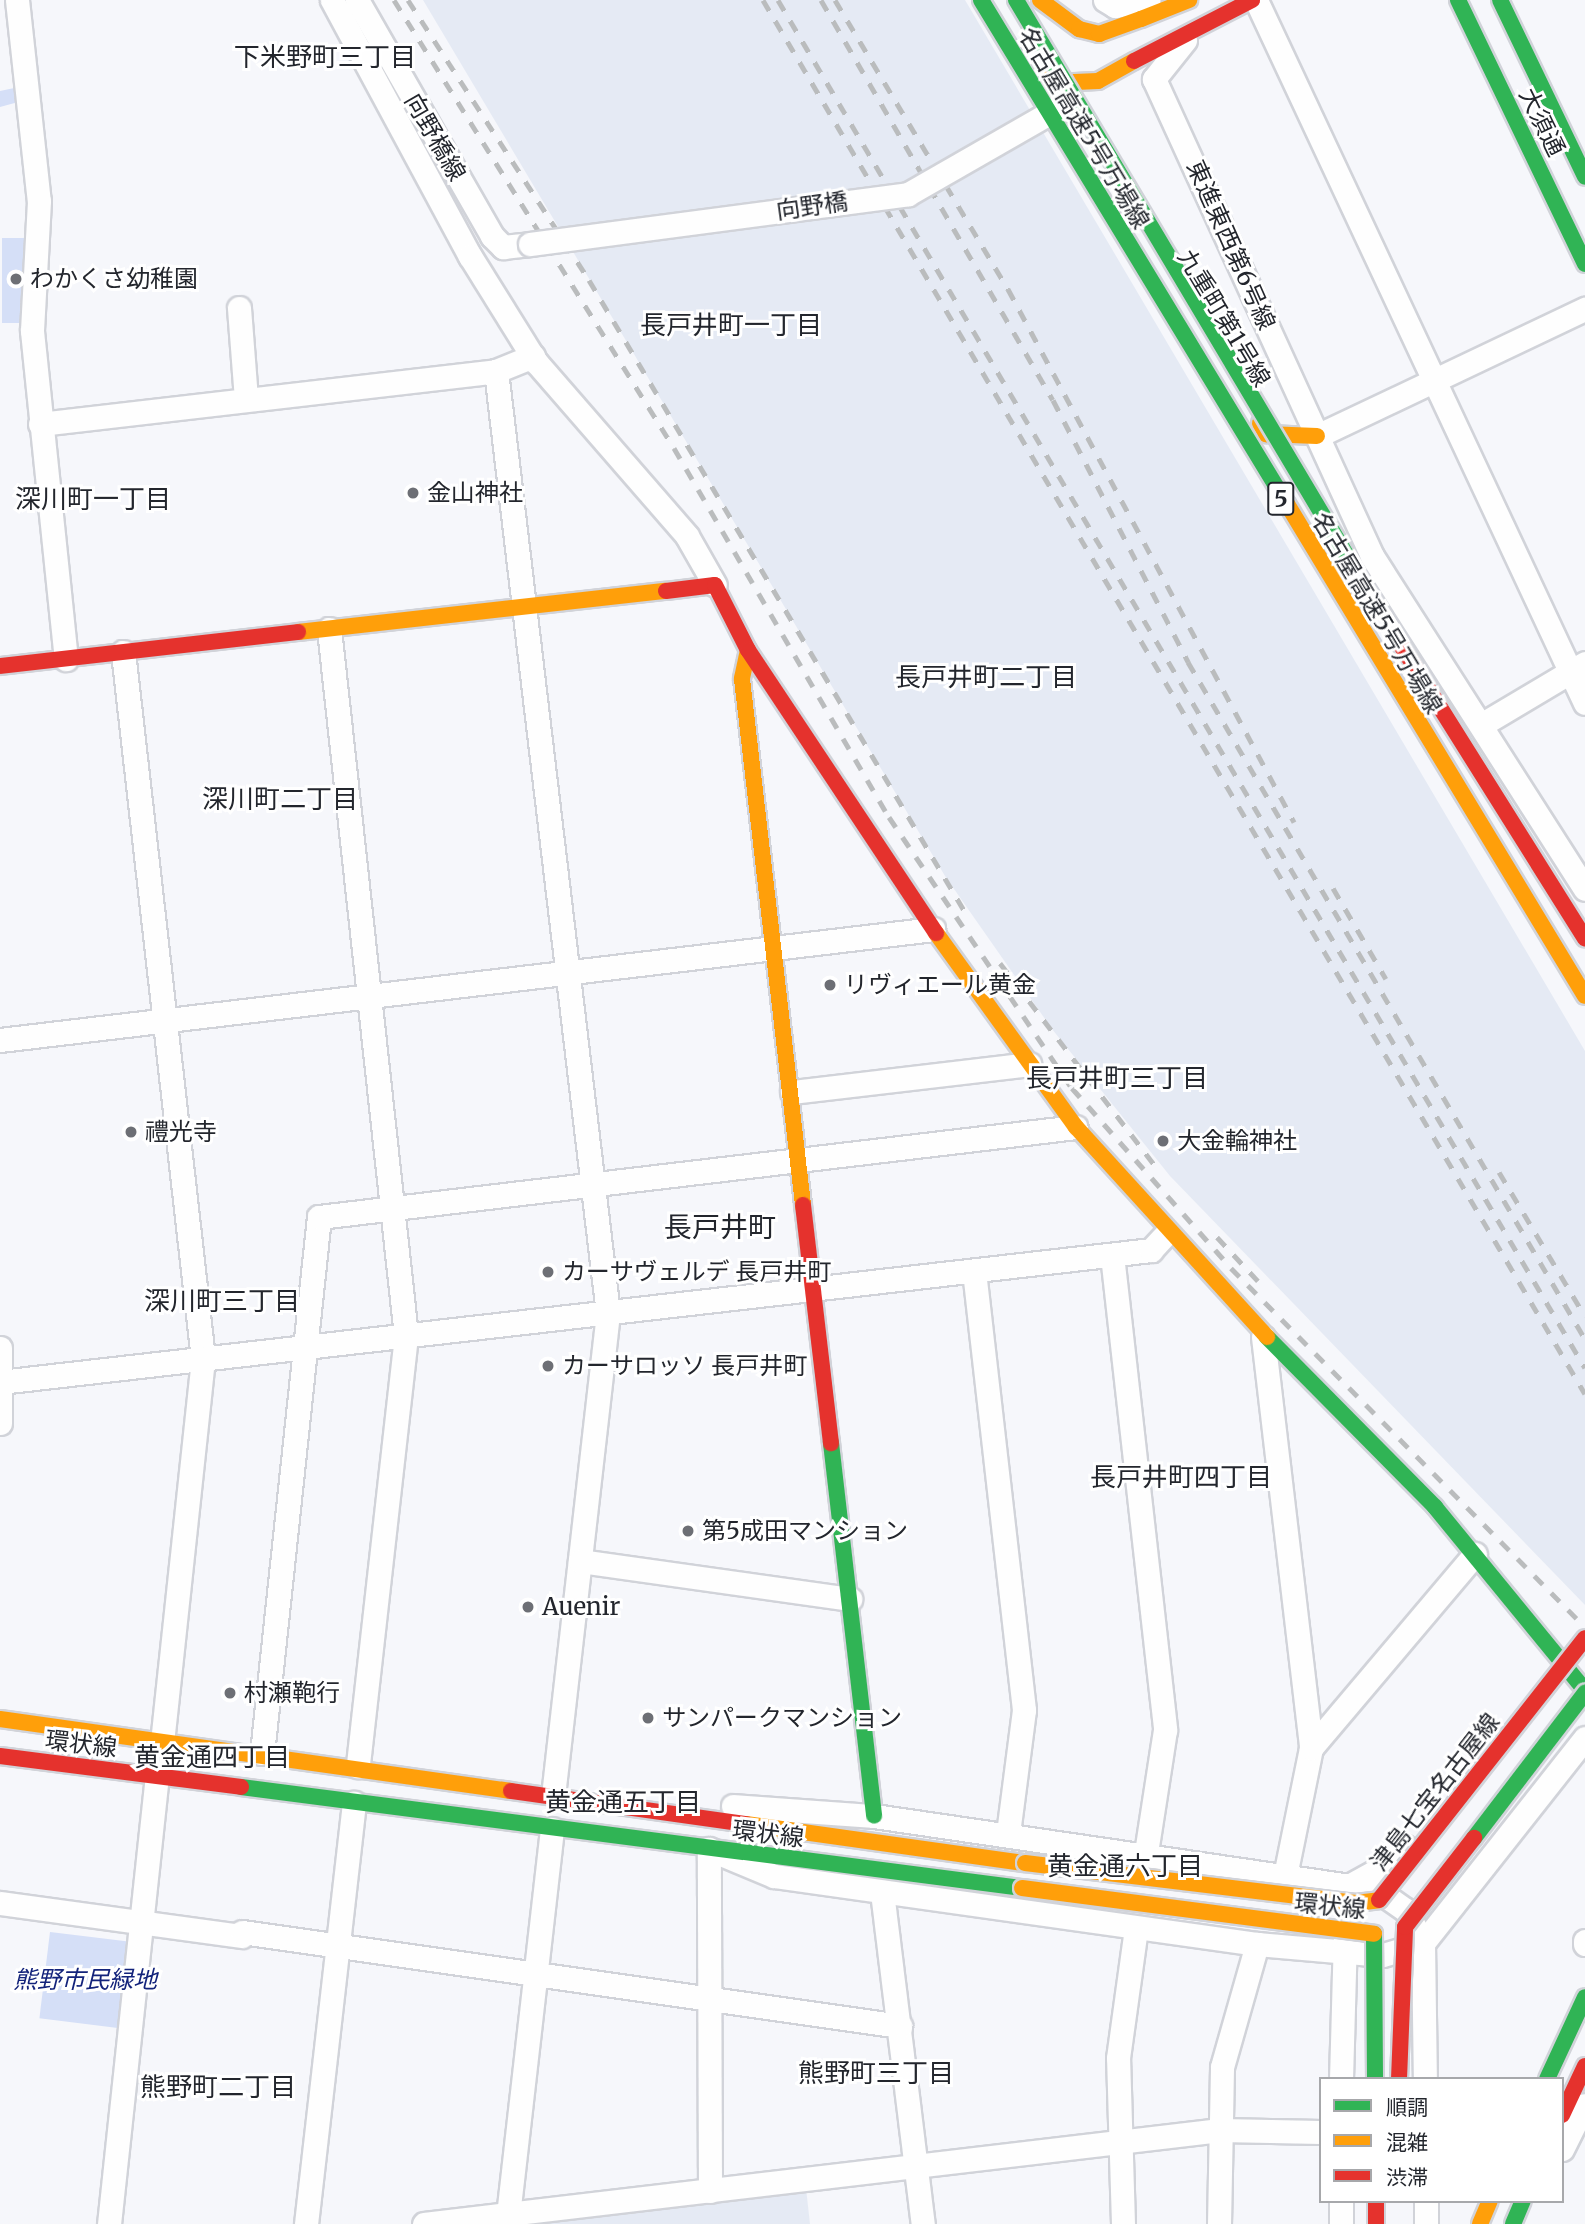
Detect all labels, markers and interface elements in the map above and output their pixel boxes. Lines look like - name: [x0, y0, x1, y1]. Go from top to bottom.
- street label: 名古屋高速5号万場線: [1012, 22, 1156, 234]
- district label: 下米野町三丁目: [234, 41, 416, 73]
- street label: 大須通: [1513, 83, 1571, 161]
- street label: 向野橋線: [399, 88, 471, 186]
- street label: 東進東西第6号線: [1181, 156, 1281, 334]
- street label: 向野橋: [774, 187, 850, 225]
- street label: 九重町第1号線: [1172, 244, 1276, 392]
- place label: わかくさ幼稚園: [30, 265, 198, 293]
- marker: わかくさ幼稚園: [8, 271, 24, 287]
- district label: 長戸井町一丁目: [640, 309, 822, 341]
- place label: 金山神社: [427, 479, 523, 507]
- road number: 5: [1267, 480, 1295, 519]
- district label: 深川町一丁目: [15, 483, 171, 515]
- marker: 金山神社: [405, 485, 421, 501]
- street label: 名古屋高速5号万場線: [1305, 507, 1449, 719]
- district label: 長戸井町二丁目: [895, 661, 1077, 693]
- district label: 深川町二丁目: [202, 783, 358, 815]
- place label: リヴィエール黄金: [844, 971, 1036, 999]
- marker: リヴィエール黄金: [822, 977, 838, 993]
- district label: 長戸井町三丁目: [1026, 1062, 1208, 1094]
- place label: 禮光寺: [145, 1118, 217, 1146]
- marker: 禮光寺: [123, 1124, 139, 1140]
- place label: 大金輪神社: [1177, 1127, 1297, 1155]
- marker: 大金輪神社: [1155, 1133, 1171, 1149]
- district label: 長戸井町: [664, 1210, 776, 1244]
- place label: カーサヴェルデ 長戸井町: [562, 1258, 832, 1286]
- marker: カーサヴェルデ 長戸井町: [540, 1264, 556, 1280]
- district label: 深川町三丁目: [144, 1285, 300, 1317]
- place label: カーサロッソ 長戸井町: [562, 1352, 808, 1380]
- marker: カーサロッソ 長戸井町: [540, 1358, 556, 1374]
- district label: 長戸井町四丁目: [1090, 1461, 1272, 1493]
- place label: 第5成田マンション: [702, 1517, 908, 1545]
- marker: 第5成田マンション: [680, 1523, 696, 1539]
- place label: Auenir: [542, 1593, 620, 1621]
- marker: Auenir: [520, 1599, 536, 1615]
- place label: 村瀬鞄行: [244, 1679, 340, 1707]
- marker: 村瀬鞄行: [222, 1685, 238, 1701]
- place label: サンパークマンション: [662, 1704, 902, 1732]
- street label: 津島七宝名古屋線: [1365, 1707, 1505, 1877]
- marker: サンパークマンション: [640, 1710, 656, 1726]
- street label: 環状線: [44, 1725, 118, 1763]
- district label: 黄金通四丁目: [134, 1741, 290, 1773]
- district label: 黄金通五丁目: [545, 1786, 701, 1818]
- street label: 環状線: [731, 1815, 805, 1853]
- district label: 黄金通六丁目: [1047, 1850, 1203, 1882]
- street label: 環状線: [1293, 1888, 1367, 1924]
- park label: 熊野市民緑地: [13, 1966, 157, 1994]
- district label: 熊野町三丁目: [798, 2057, 954, 2089]
- district label: 熊野町二丁目: [140, 2071, 296, 2103]
- legend: [1319, 2077, 1564, 2203]
- text: 順調: [1386, 2094, 1428, 2121]
- text: 混雑: [1386, 2129, 1428, 2156]
- text: 渋滞: [1386, 2164, 1428, 2191]

